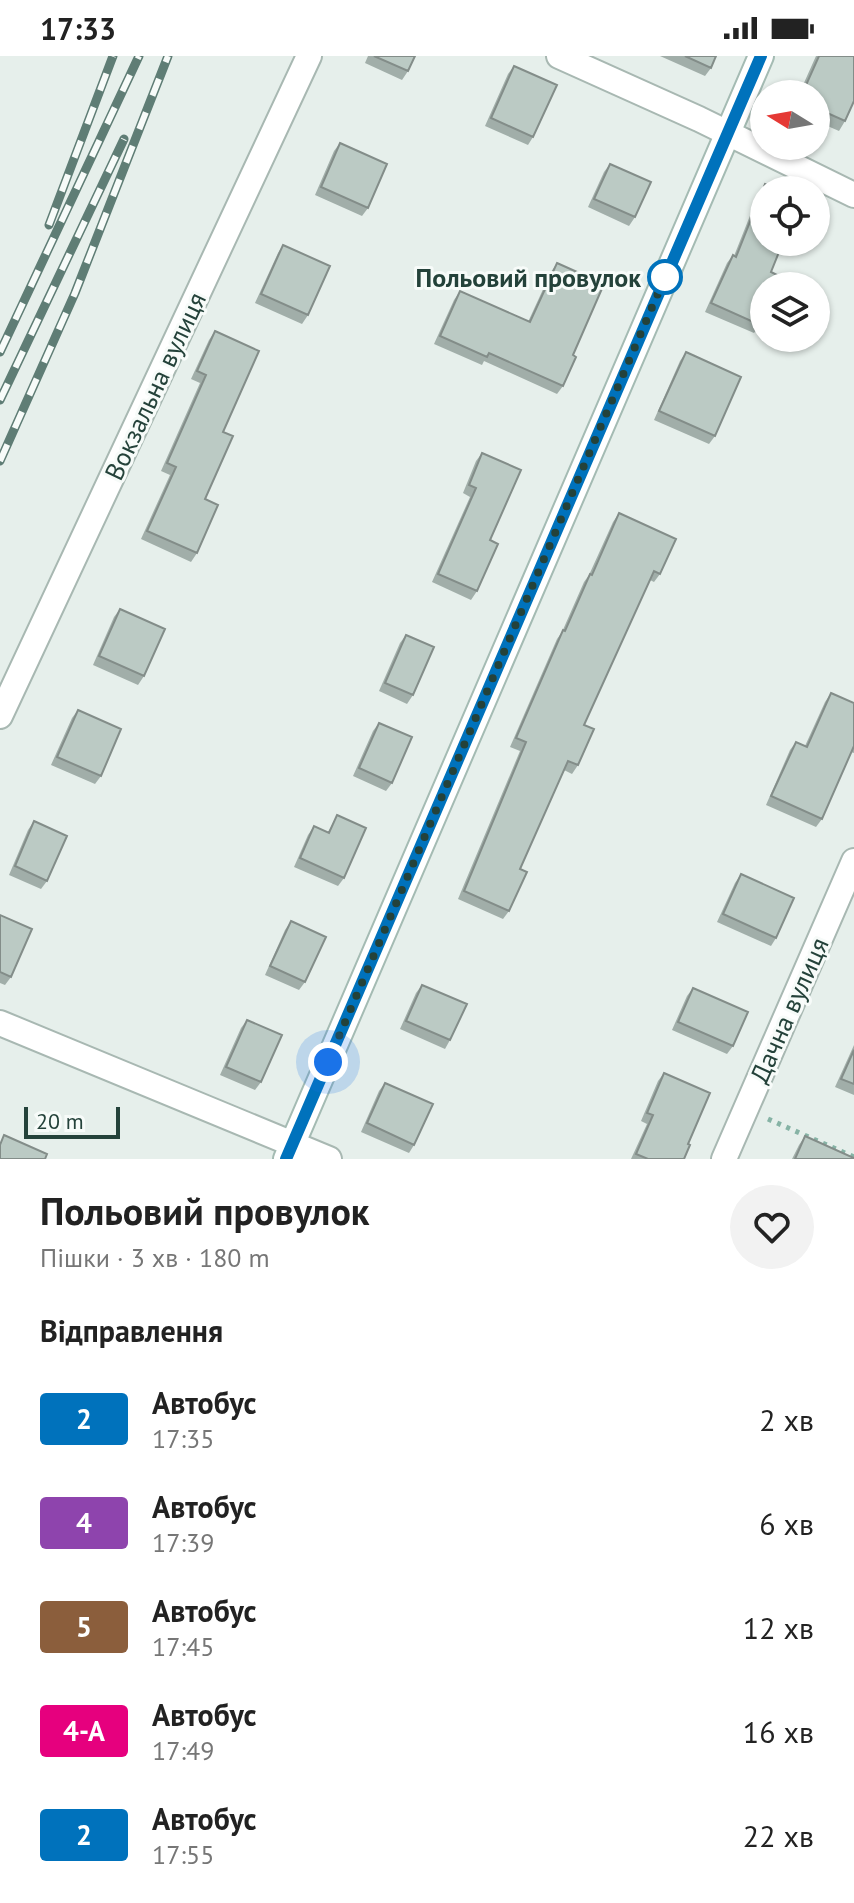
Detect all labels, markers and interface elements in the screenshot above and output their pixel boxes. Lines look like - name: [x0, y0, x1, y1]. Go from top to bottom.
- text: 17:33: [40, 9, 116, 48]
- north arrow: [750, 80, 830, 160]
- map controls: [750, 80, 830, 352]
- button: locate: [750, 176, 830, 256]
- marker: Польовий провулок: [648, 260, 682, 294]
- place label: Польовий провулок: [416, 261, 641, 294]
- button: layers: [750, 272, 830, 352]
- street label: Вокзальна вулиця: [97, 287, 213, 485]
- street label: Дачна вулиця: [742, 932, 836, 1088]
- your location: [308, 1042, 348, 1082]
- scale bar: [24, 1103, 120, 1139]
- text: 20 m: [36, 1107, 84, 1135]
- button: heart: [730, 1185, 814, 1269]
- text: Польовий провулок: [40, 1186, 369, 1235]
- text: Пішки · 3 хв · 180 m: [40, 1241, 270, 1274]
- text: Відправлення: [40, 1311, 223, 1350]
- text: Автобус: [152, 1383, 257, 1422]
- text: 2: [76, 1400, 92, 1437]
- text: 2 хв: [759, 1400, 814, 1439]
- text: 17:35: [152, 1422, 214, 1455]
- text: Автобус: [152, 1487, 257, 1526]
- text: 4: [76, 1504, 92, 1541]
- text: 6 хв: [759, 1504, 814, 1543]
- text: 17:39: [152, 1526, 214, 1559]
- text: Автобус: [152, 1591, 257, 1630]
- text: 5: [76, 1608, 92, 1645]
- text: 12 хв: [743, 1608, 814, 1647]
- text: 17:45: [152, 1630, 214, 1663]
- text: Автобус: [152, 1695, 257, 1734]
- text: 4-А: [63, 1712, 105, 1749]
- text: 16 хв: [743, 1712, 814, 1751]
- text: 17:49: [152, 1734, 214, 1767]
- text: Автобус: [152, 1799, 257, 1838]
- text: 2: [76, 1816, 92, 1853]
- text: 22 хв: [743, 1816, 814, 1855]
- text: 17:55: [152, 1838, 214, 1871]

